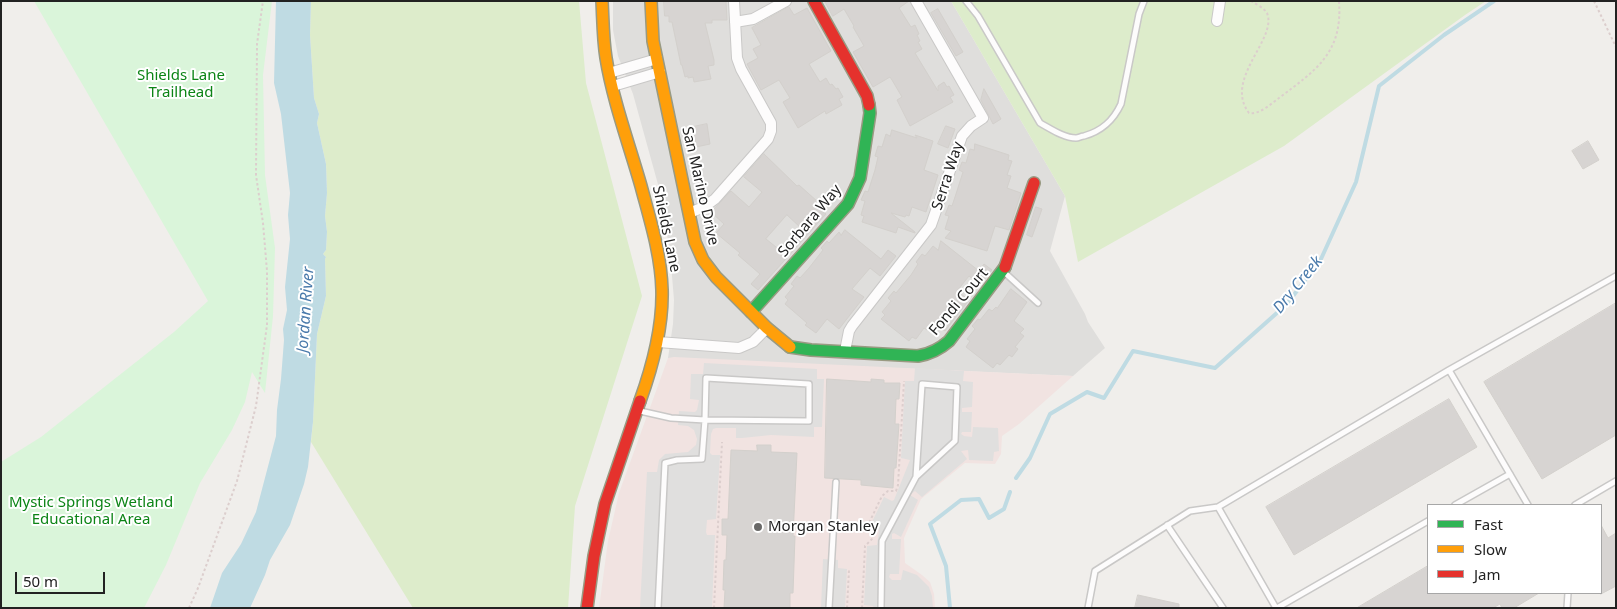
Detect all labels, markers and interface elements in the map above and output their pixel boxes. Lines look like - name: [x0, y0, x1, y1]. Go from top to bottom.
- park label: Shields Lane Trailhead: [137, 67, 225, 102]
- street label: San Marino Drive: [678, 125, 722, 247]
- street label: Serra Way: [928, 140, 968, 212]
- street label: Sorbara Way: [774, 181, 846, 261]
- street label: Shields Lane: [648, 184, 684, 274]
- water label: Dry Creek: [1269, 253, 1327, 317]
- street label: Fondi Court: [926, 265, 992, 339]
- water label: Jordan River: [293, 266, 319, 354]
- park label: Mystic Springs Wetland Educational Area: [9, 494, 173, 529]
- legend: [1427, 504, 1602, 594]
- text: Fast: [1474, 514, 1503, 534]
- place label: Morgan Stanley: [768, 518, 879, 536]
- marker: Morgan Stanley: [752, 521, 764, 533]
- text: Slow: [1474, 539, 1507, 559]
- scale bar: [18, 562, 108, 594]
- text: Jam: [1474, 564, 1501, 584]
- text: 50 m: [23, 571, 58, 591]

